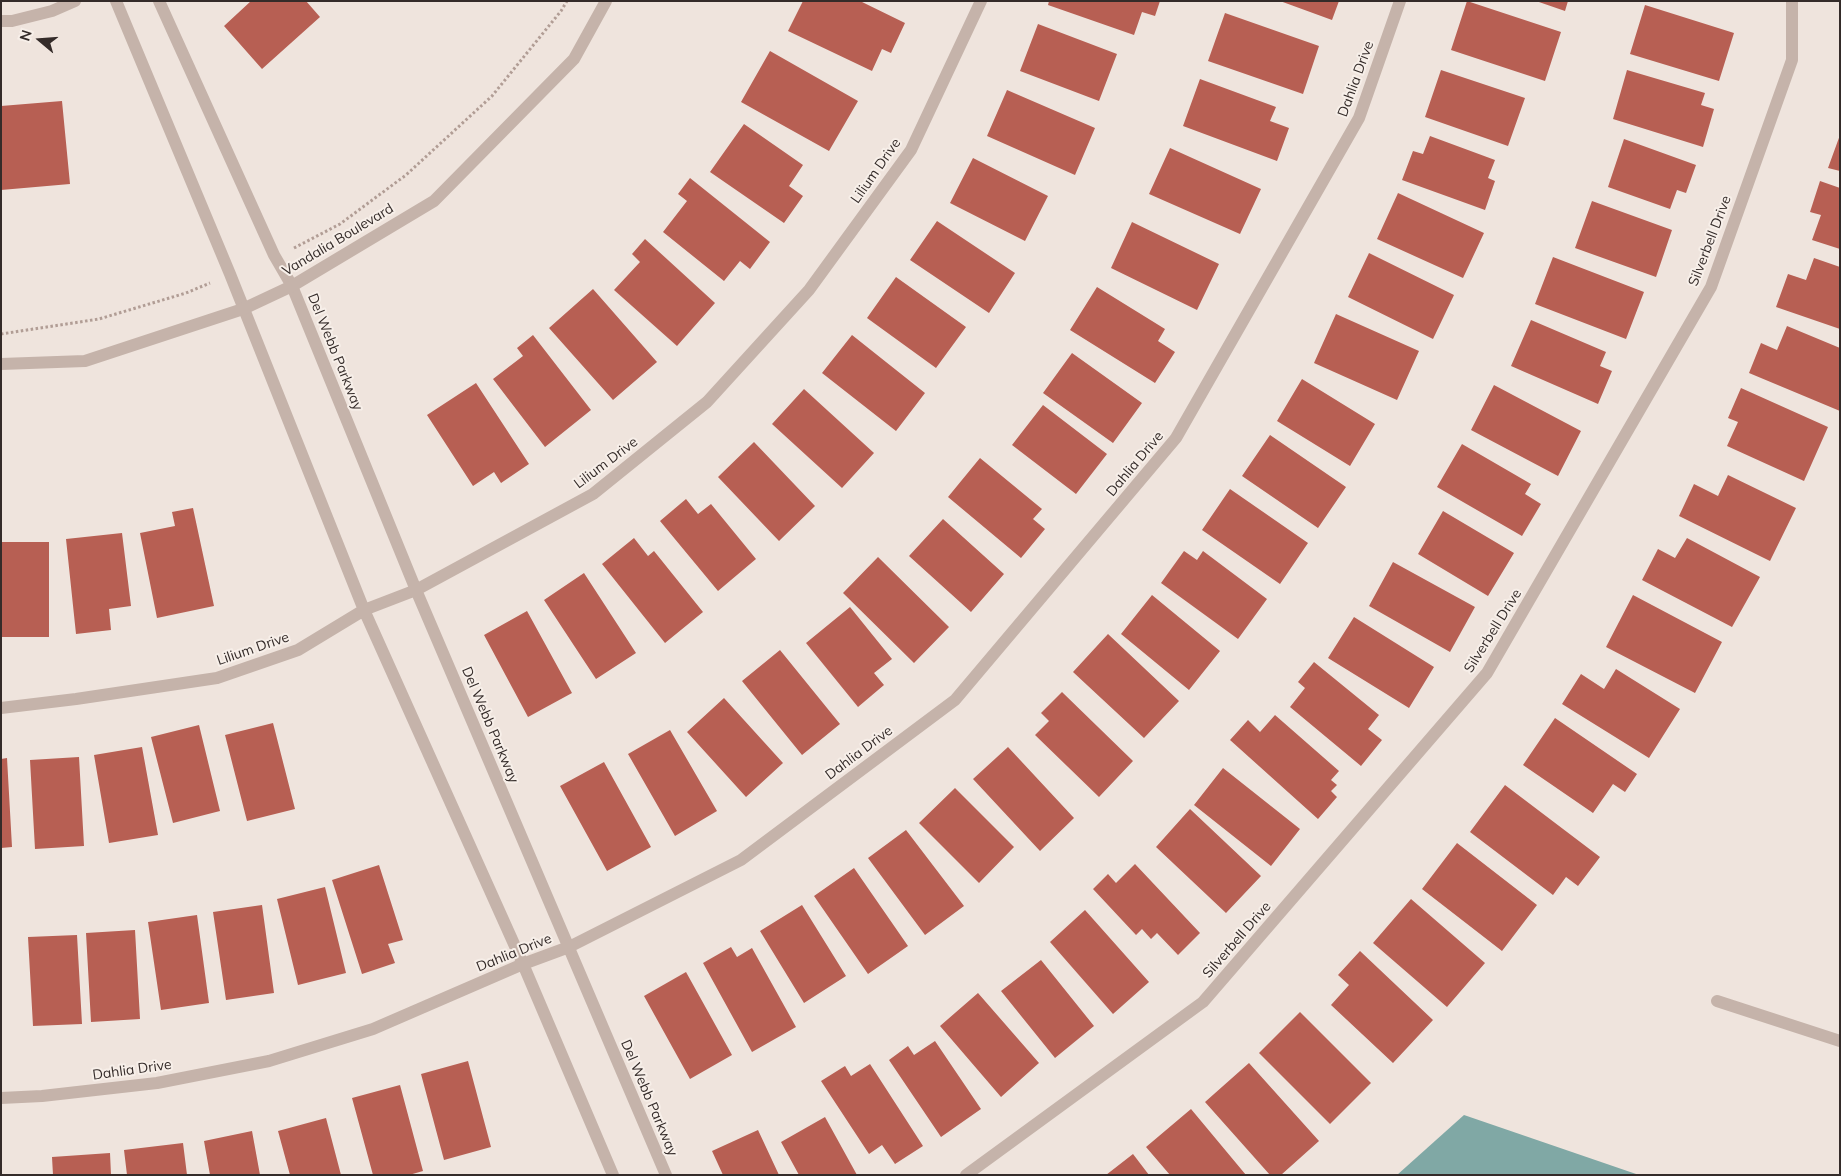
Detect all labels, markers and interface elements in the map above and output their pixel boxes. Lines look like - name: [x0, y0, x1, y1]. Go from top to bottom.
- north arrow: [15, 15, 65, 65]
- text: N: [16, 28, 36, 43]
- street label: Dahlia Drive: [1334, 39, 1378, 119]
- street label: Lilium Drive: [847, 135, 905, 207]
- street label: Silverbell Drive: [1685, 193, 1735, 289]
- street label: Vandalia Boulevard: [279, 200, 397, 280]
- street label: Del Webb Parkway: [304, 291, 366, 413]
- street label: Dahlia Drive: [1103, 428, 1167, 500]
- street label: Lilium Drive: [571, 434, 641, 492]
- street label: Silverbell Drive: [1461, 586, 1525, 676]
- street label: Lilium Drive: [215, 629, 291, 669]
- street label: Del Webb Parkway: [458, 664, 522, 786]
- street label: Dahlia Drive: [822, 722, 896, 784]
- street label: Silverbell Drive: [1199, 898, 1275, 982]
- street label: Dahlia Drive: [474, 930, 554, 976]
- street label: Del Webb Parkway: [617, 1037, 681, 1159]
- street label: Dahlia Drive: [91, 1056, 173, 1084]

